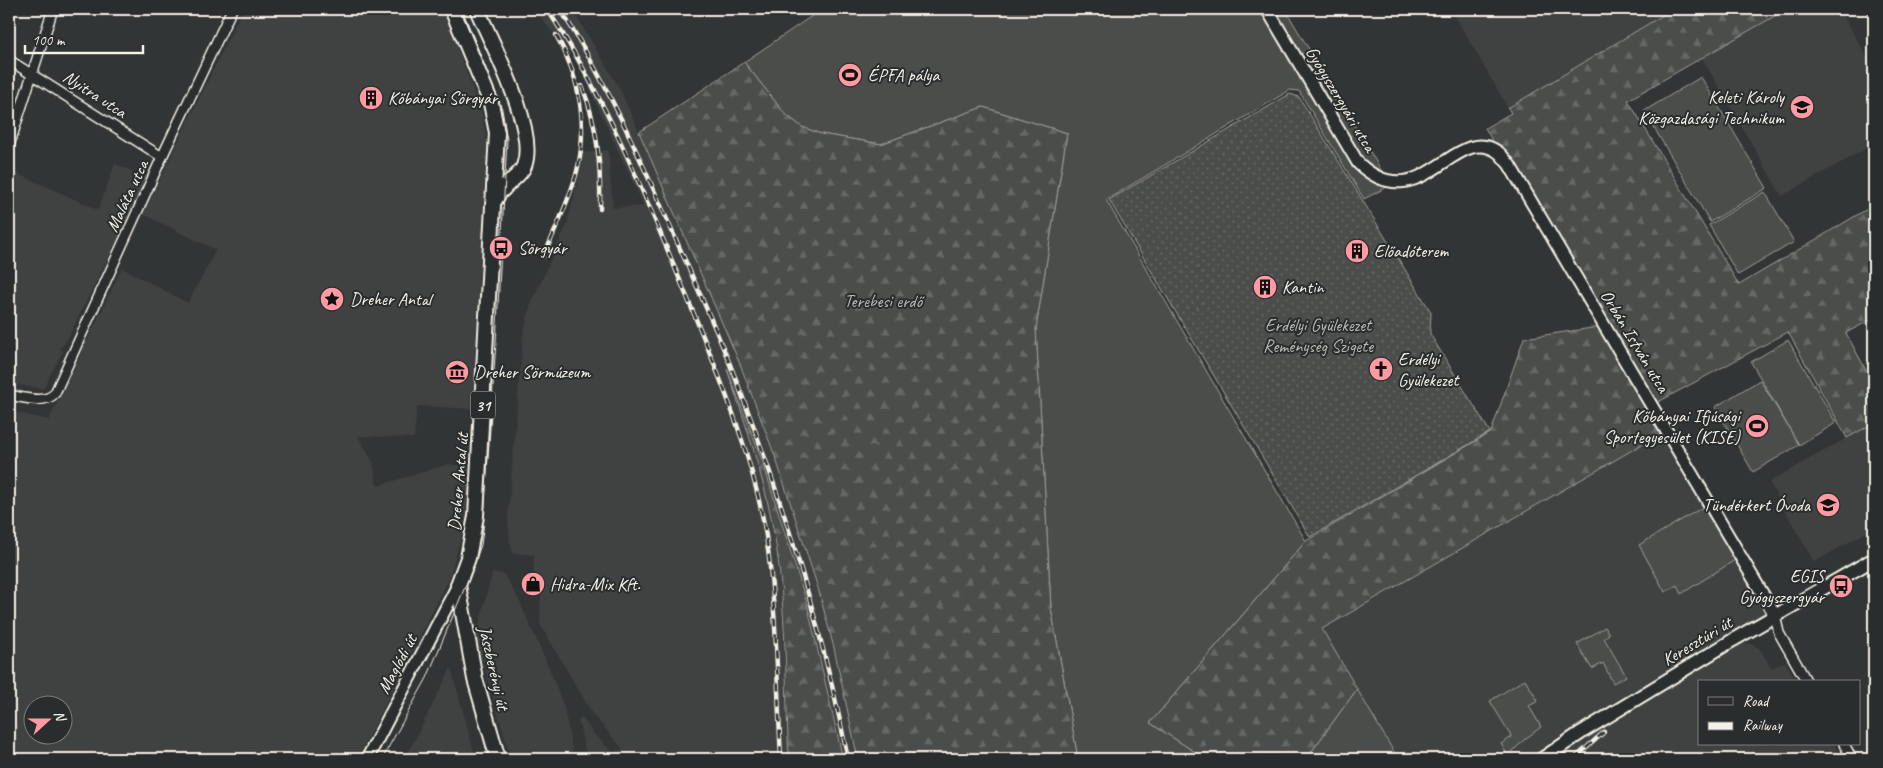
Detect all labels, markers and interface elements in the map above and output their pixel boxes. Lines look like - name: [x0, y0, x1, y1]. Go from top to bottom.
- scale bar: [25, 22, 142, 54]
- text: 100 m: [32, 31, 66, 50]
- street label: Gyógyszergyári utca: [1301, 42, 1382, 157]
- sports icon: ÉPFA pálya: [837, 62, 863, 88]
- place label: ÉPFA pálya: [868, 64, 940, 86]
- street label: Nyitra utca: [59, 65, 132, 123]
- building icon: Kőbányai Sörgyár: [358, 85, 384, 111]
- place label: Keleti Károly Közgazdasági Technikum: [1638, 86, 1786, 129]
- place label: Kőbányai Sörgyár: [388, 87, 500, 109]
- school or university icon: Keleti Károly Közgazdasági Technikum: [1789, 94, 1815, 120]
- street label: Maláta utca: [101, 155, 154, 235]
- bus stop icon: Sörgyár: [488, 235, 514, 261]
- place label: Sörgyár: [518, 237, 569, 259]
- building icon: Előadóterem: [1344, 238, 1370, 264]
- place label: Előadóterem: [1374, 240, 1449, 262]
- building icon: Kantin: [1252, 274, 1278, 300]
- place label: Kantin: [1282, 276, 1325, 298]
- place icon: Dreher Antal: [319, 286, 345, 312]
- street label: Orbán István utca: [1596, 286, 1675, 398]
- place label: Dreher Antal: [350, 288, 434, 310]
- park label: Terebesi erdő: [844, 290, 925, 312]
- park label: Erdélyi Gyülekezet Reménység Szigete: [1263, 314, 1374, 357]
- place label: Erdélyi Gyülekezet: [1398, 348, 1460, 391]
- church icon: Erdélyi Gyülekezet: [1368, 356, 1394, 382]
- museum icon: Dreher Sörmúzeum: [444, 359, 470, 385]
- place label: Dreher Sörmúzeum: [474, 361, 591, 383]
- road number: 31: [470, 392, 496, 418]
- place label: Kőbányai Ifjúsági Sportegyesület (KISE): [1603, 405, 1743, 448]
- sports icon: Kőbányai Ifjúsági Sportegyesület (KISE): [1744, 413, 1770, 439]
- street label: Dreher Antal út: [443, 430, 473, 532]
- school or university icon: Tündérkert Óvoda: [1815, 492, 1841, 518]
- place label: Tündérkert Óvoda: [1703, 494, 1812, 516]
- place label: EGIS Gyógyszergyár: [1739, 565, 1827, 608]
- shop icon: Hidra-Mix Kft.: [520, 571, 546, 597]
- place label: Hidra-Mix Kft.: [550, 573, 641, 595]
- bus stop icon: EGIS Gyógyszergyár: [1828, 573, 1854, 599]
- street label: Keresztúri út: [1658, 610, 1738, 670]
- street label: Jászberényi út: [473, 623, 515, 714]
- street label: Maglódi út: [372, 629, 423, 697]
- legend: [1698, 680, 1860, 746]
- text: Road: [1743, 692, 1770, 711]
- north arrow: [22, 696, 72, 746]
- text: N: [50, 708, 70, 725]
- text: Railway: [1743, 716, 1784, 735]

